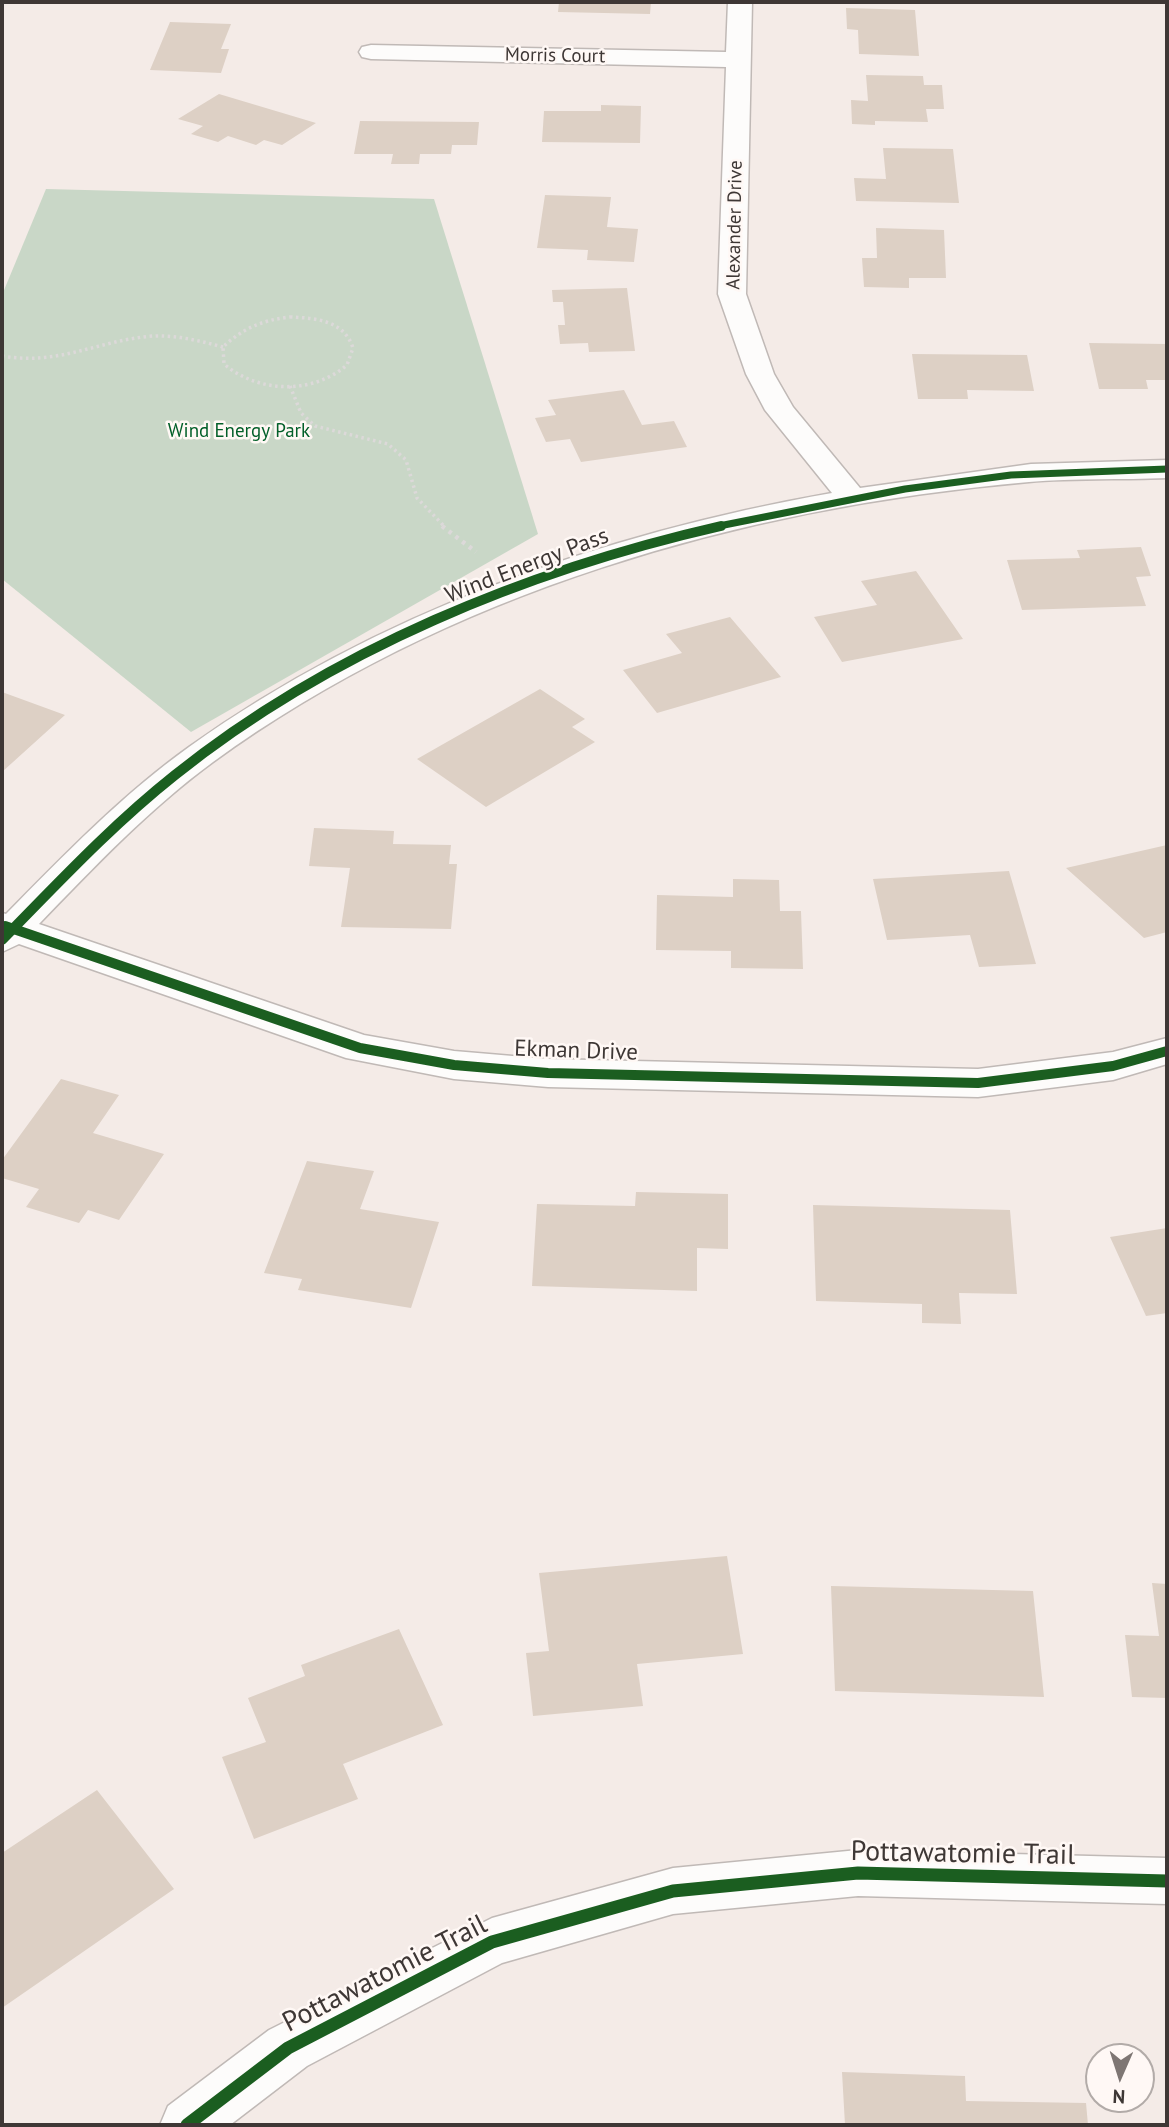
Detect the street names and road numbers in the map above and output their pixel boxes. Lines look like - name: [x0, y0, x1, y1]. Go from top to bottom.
- street label: Morris Court: [505, 44, 605, 68]
- street label: Alexander Drive: [722, 160, 748, 290]
- street label: Wind Energy Pass: [441, 522, 613, 610]
- street label: Ekman Drive: [514, 1035, 638, 1067]
- street label: Pottawatomie Trail: [850, 1835, 1076, 1873]
- street label: Pottawatomie Trail: [277, 1908, 493, 2040]

